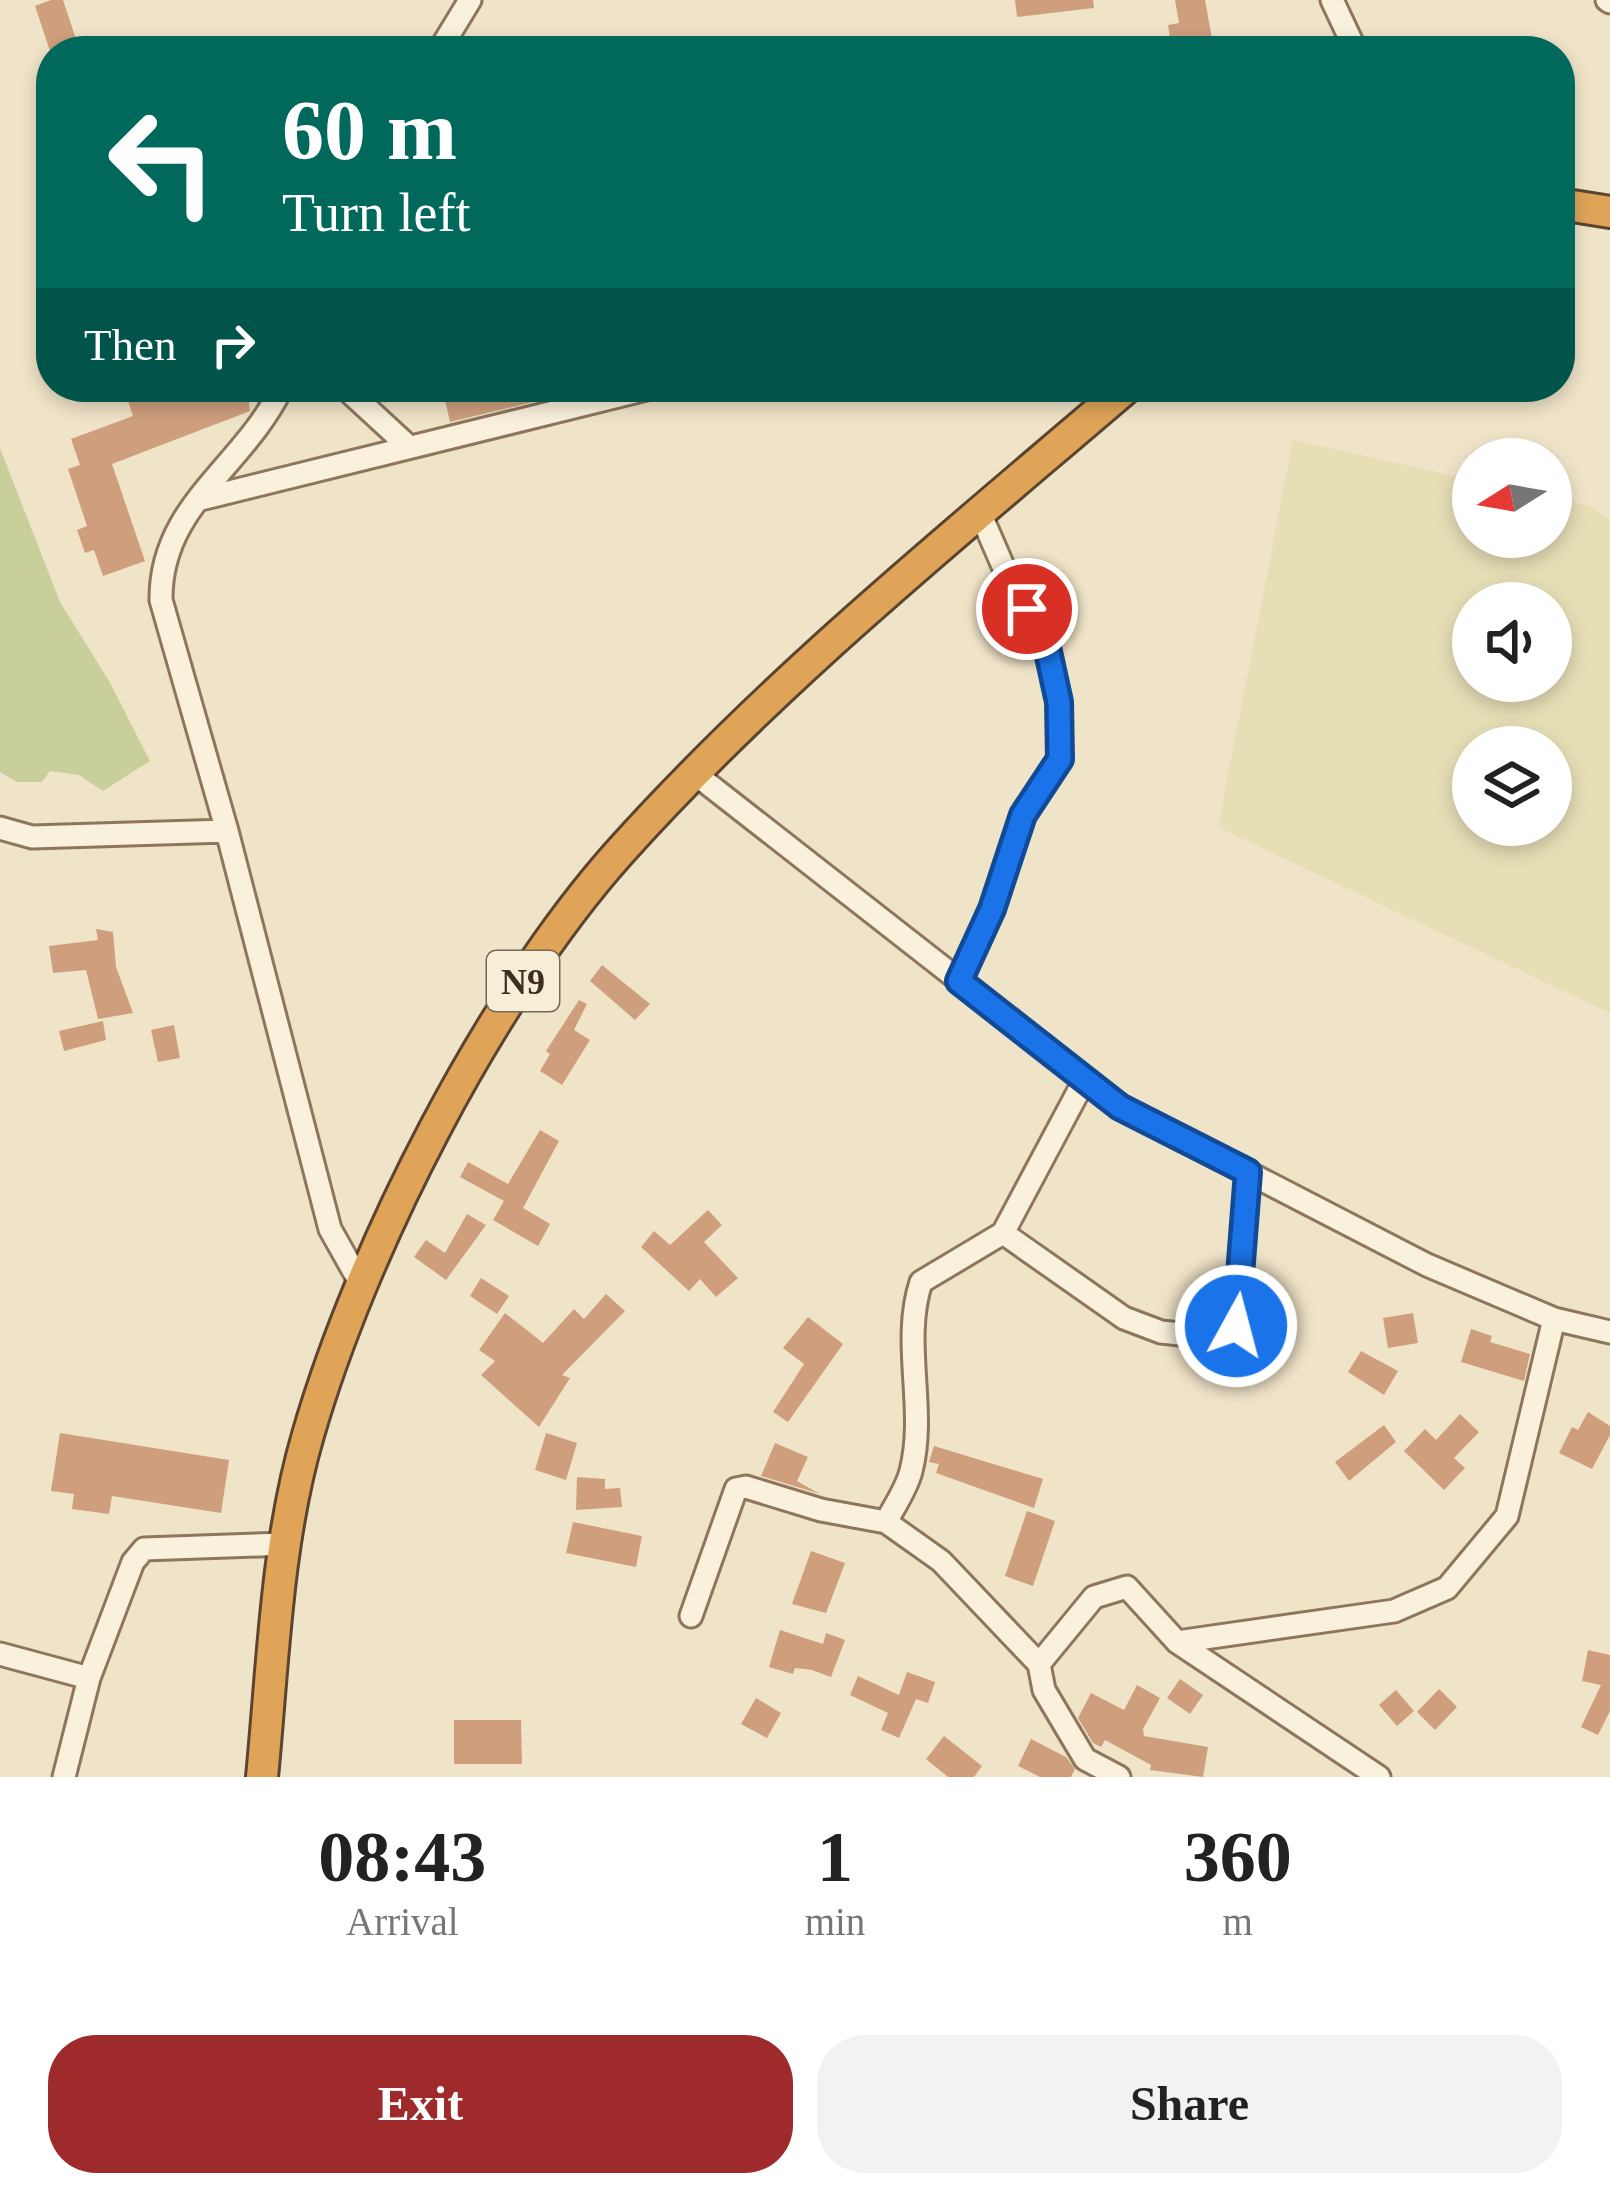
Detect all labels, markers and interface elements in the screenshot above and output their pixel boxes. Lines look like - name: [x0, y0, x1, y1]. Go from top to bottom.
- icon: left: [84, 84, 240, 240]
- text: 60 m: [282, 84, 457, 177]
- text: Turn left: [282, 183, 471, 243]
- icon: right: [200, 312, 266, 378]
- text: Then: [84, 320, 176, 370]
- north arrow: [1452, 438, 1572, 558]
- map controls: [1452, 438, 1572, 846]
- pin: [976, 558, 1078, 660]
- icon: arrive: [994, 576, 1060, 642]
- button: sound: [1452, 582, 1572, 702]
- button: layers: [1452, 726, 1572, 846]
- road number: N9: [487, 951, 559, 1011]
- position arrow: [1173, 1263, 1299, 1389]
- text: 08:43: [318, 1817, 486, 1897]
- text: 1: [817, 1817, 853, 1897]
- text: 360: [1184, 1817, 1292, 1897]
- text: Arrival: [346, 1900, 459, 1943]
- text: min: [805, 1900, 865, 1943]
- text: m: [1222, 1900, 1253, 1943]
- button: Exit: [48, 2035, 793, 2173]
- button: Share: [817, 2035, 1562, 2173]

